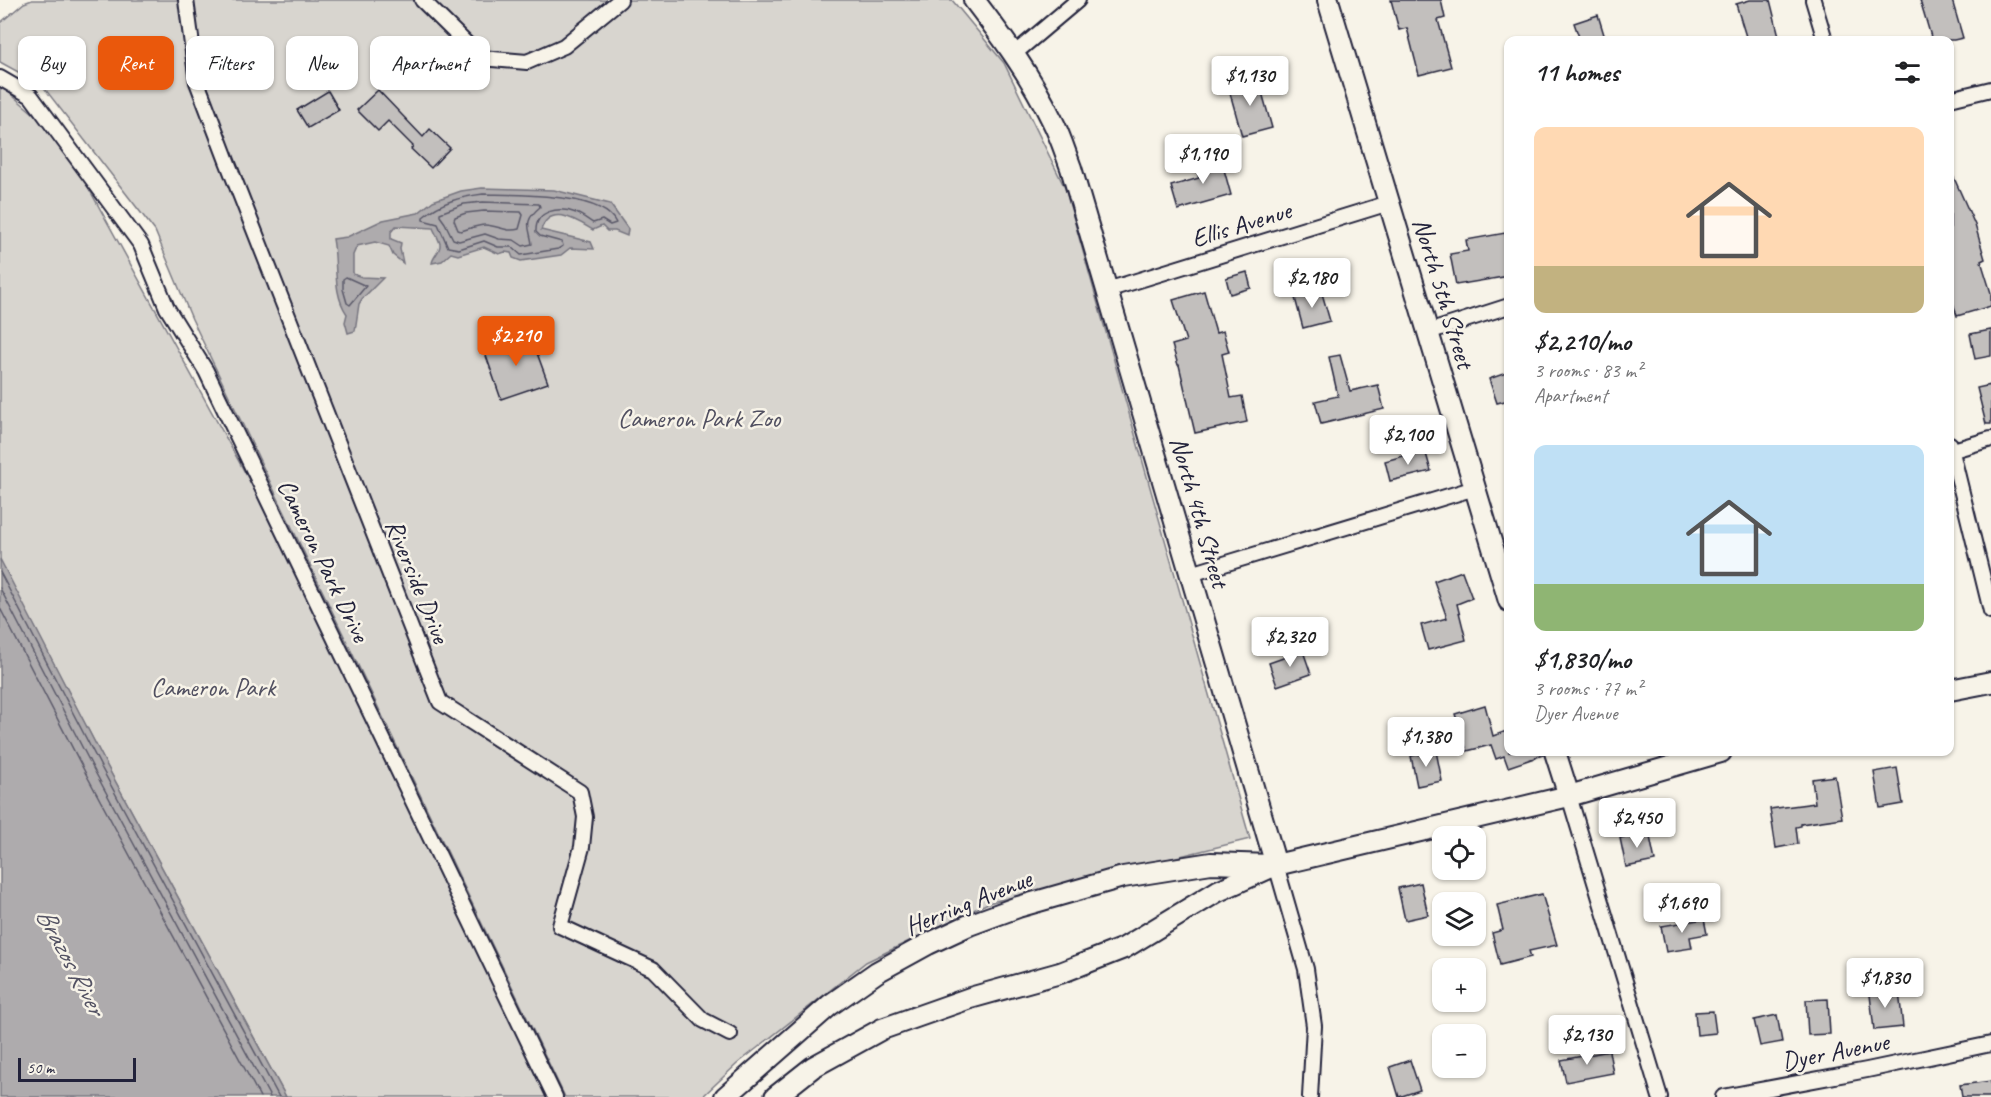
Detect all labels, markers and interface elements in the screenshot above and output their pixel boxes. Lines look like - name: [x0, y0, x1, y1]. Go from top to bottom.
- chip: Buy: [18, 36, 86, 90]
- chip: Rent: [98, 36, 174, 90]
- chip: Filters: [186, 36, 274, 90]
- chip: New: [286, 36, 358, 90]
- chip: Apartment: [370, 36, 490, 90]
- pin: $1,130: [1201, 56, 1299, 107]
- text: 11 homes: [1534, 56, 1619, 89]
- icon: filters: [1891, 56, 1924, 89]
- text: $1,130: [1226, 63, 1274, 88]
- pin: $1,190: [1154, 134, 1252, 185]
- text: $1,190: [1179, 141, 1227, 166]
- icon: home: [1675, 166, 1783, 274]
- street label: Ellis Avenue: [1187, 193, 1297, 255]
- street label: North 5th Street: [1405, 214, 1483, 375]
- pin: $2,180: [1263, 258, 1361, 309]
- text: $2,180: [1288, 265, 1336, 290]
- pin: $2,210: [467, 316, 565, 367]
- text: $2,210: [492, 323, 540, 348]
- text: $2,210/mo: [1534, 325, 1631, 358]
- text: 3 rooms · 83 m²: [1534, 358, 1642, 383]
- text: Apartment: [1534, 383, 1607, 408]
- park label: Cameron Park Zoo: [618, 402, 782, 435]
- pin: $2,100: [1359, 415, 1457, 466]
- text: $2,100: [1384, 422, 1432, 447]
- street label: North 4th Street: [1162, 433, 1237, 594]
- street label: Cameron Park Drive: [270, 473, 378, 648]
- icon: home: [1675, 484, 1783, 592]
- street label: Riverside Drive: [378, 515, 458, 649]
- pin: $2,320: [1241, 617, 1339, 668]
- text: $2,320: [1266, 624, 1314, 649]
- text: $1,830/mo: [1534, 643, 1631, 676]
- park label: Cameron Park: [151, 671, 277, 704]
- text: 3 rooms · 77 m²: [1534, 676, 1642, 701]
- text: Dyer Avenue: [1534, 701, 1617, 726]
- pin: $1,380: [1377, 717, 1475, 768]
- text: $1,380: [1402, 724, 1450, 749]
- pin: $2,450: [1588, 798, 1686, 849]
- text: $2,450: [1613, 805, 1661, 830]
- map controls: [1432, 826, 1486, 1078]
- button: locate: [1432, 826, 1486, 880]
- street label: Herring Avenue: [900, 862, 1038, 943]
- pin: $1,690: [1633, 883, 1731, 934]
- text: $1,690: [1657, 890, 1707, 915]
- button: layers: [1432, 892, 1486, 946]
- water label: Brazos River: [29, 902, 115, 1024]
- button: +: [1432, 958, 1486, 1012]
- pin: $1,830: [1836, 958, 1934, 1009]
- text: $1,830: [1861, 965, 1909, 990]
- pin: $2,130: [1538, 1015, 1636, 1066]
- text: $2,130: [1563, 1022, 1611, 1047]
- button: −: [1432, 1024, 1486, 1078]
- street label: Dyer Avenue: [1779, 1024, 1894, 1078]
- scale bar: [18, 1055, 136, 1082]
- text: 50 m: [27, 1058, 54, 1078]

